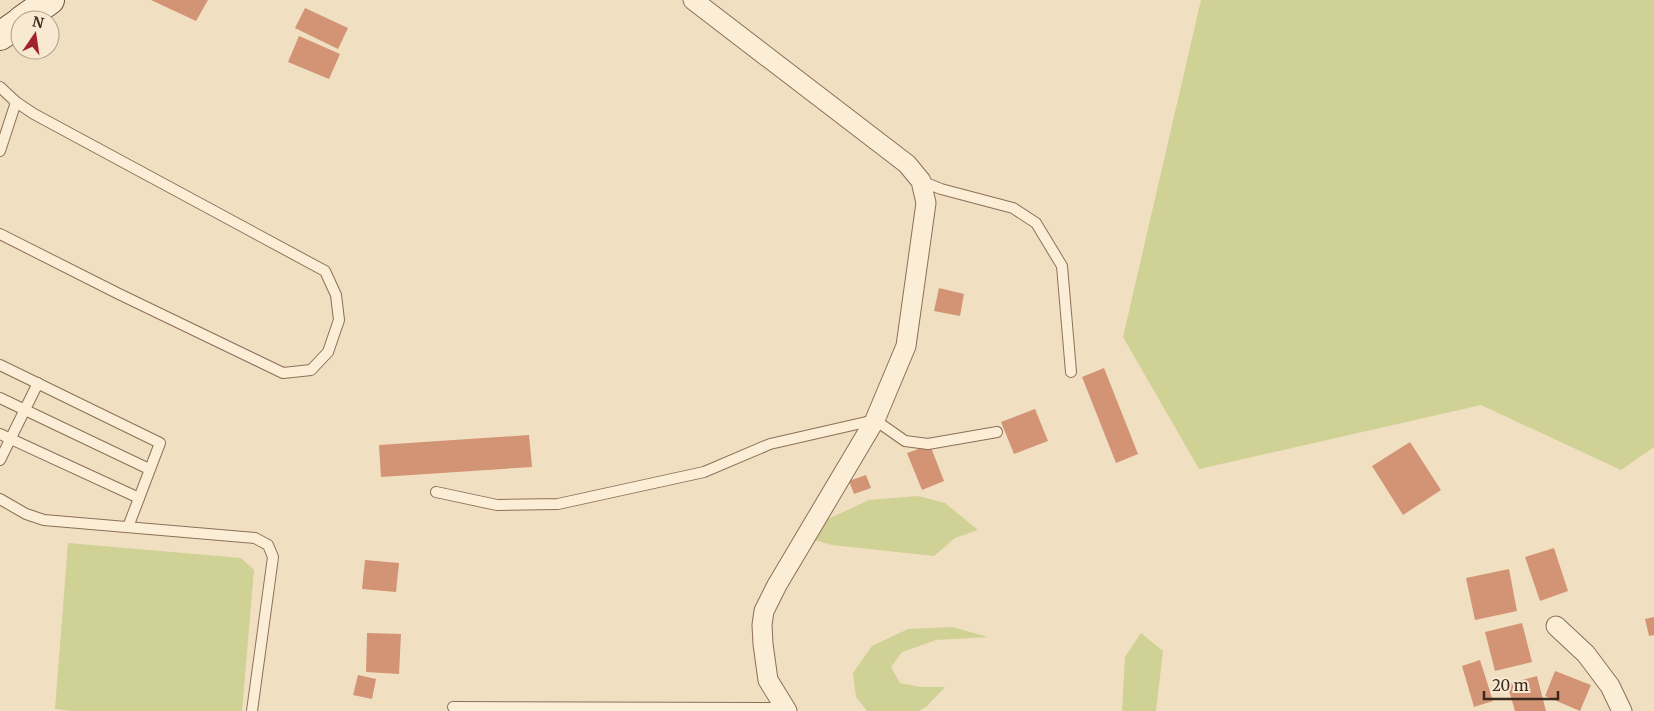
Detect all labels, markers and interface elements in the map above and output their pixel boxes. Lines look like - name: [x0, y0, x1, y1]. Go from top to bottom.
- north arrow: [10, 10, 60, 60]
- text: N: [31, 12, 45, 32]
- scale bar: [1484, 668, 1558, 700]
- text: 20 m: [1492, 676, 1529, 695]

